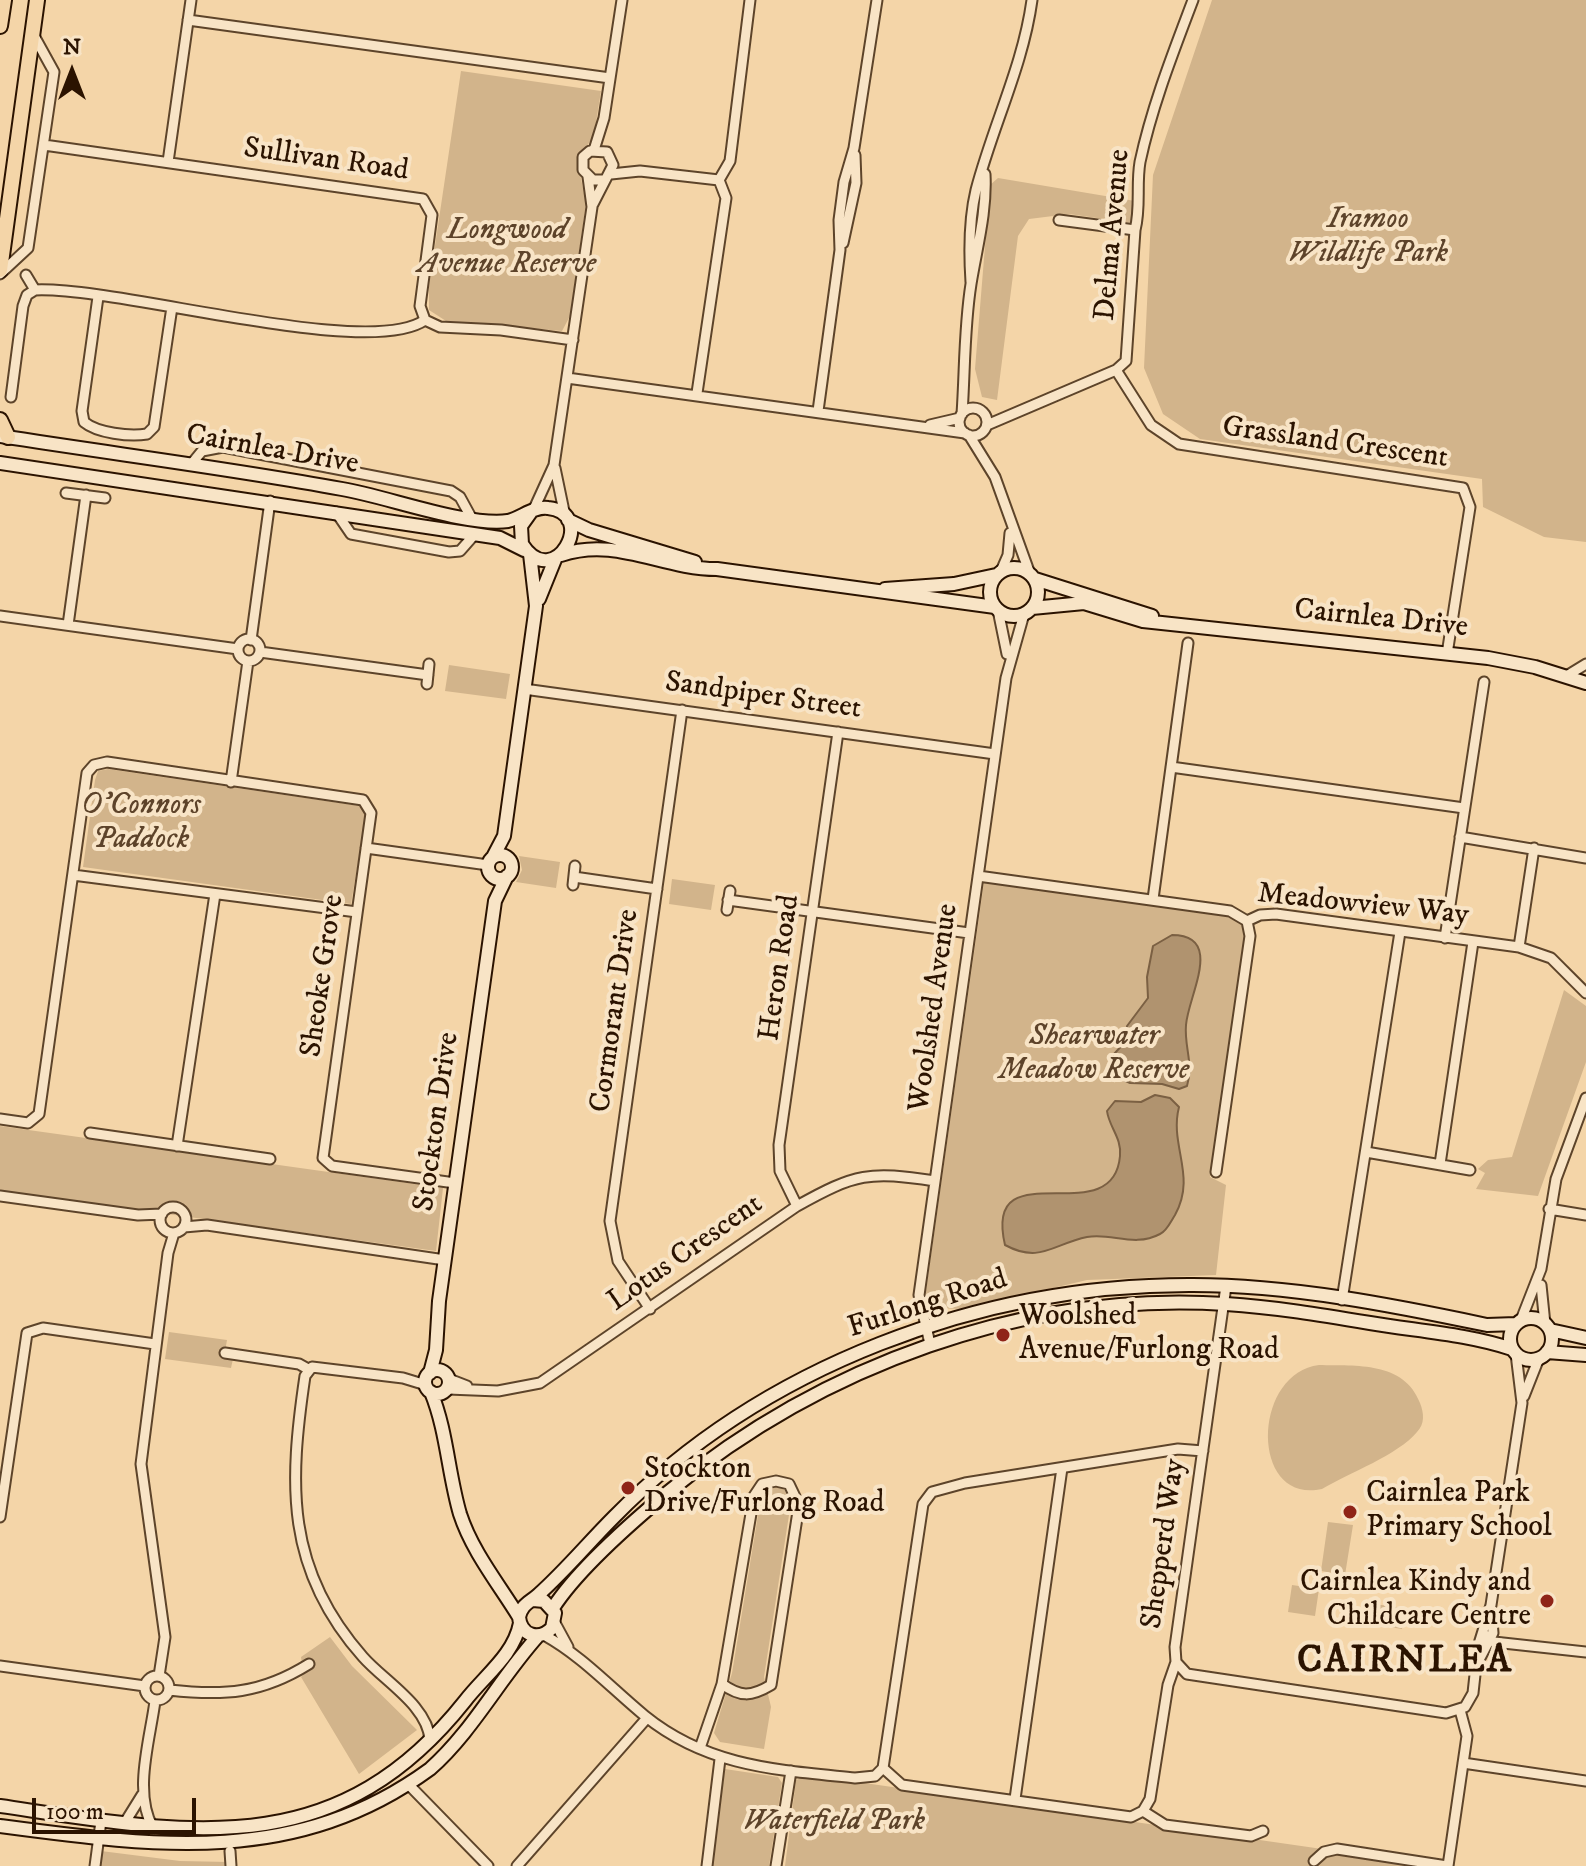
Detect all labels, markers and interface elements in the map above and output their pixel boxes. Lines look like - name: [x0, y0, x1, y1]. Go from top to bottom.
- north arrow: [32, 32, 112, 112]
- text: N: [63, 34, 81, 61]
- street label: Sullivan Road: [241, 132, 411, 190]
- street label: Delma Avenue: [1089, 148, 1139, 322]
- park label: Iramoo Wildlife Park: [1288, 203, 1448, 274]
- park label: Longwood Avenue Reserve: [418, 214, 596, 284]
- street label: Grassland Crescent: [1220, 410, 1450, 478]
- street label: Cairnlea Drive: [183, 418, 361, 484]
- street label: Cairnlea Drive: [1292, 593, 1470, 647]
- street label: Sandpiper Street: [663, 665, 863, 729]
- park label: O'Connors Paddock: [81, 789, 201, 860]
- street label: Meadowview Way: [1256, 877, 1470, 935]
- street label: Sheoke Grove: [295, 892, 353, 1060]
- street label: Heron Road: [753, 893, 809, 1043]
- street label: Woolshed Avenue: [903, 901, 967, 1115]
- street label: Cormorant Drive: [584, 907, 648, 1115]
- park label: Shearwater Meadow Reserve: [999, 1020, 1189, 1090]
- street label: Stockton Drive: [408, 1030, 468, 1214]
- street label: Lotus Crescent: [602, 1187, 770, 1321]
- street label: Furlong Road: [844, 1262, 1012, 1348]
- place label: Woolshed Avenue/Furlong Road: [1019, 1300, 1279, 1370]
- marker: Woolshed Avenue/Furlong Road: [994, 1326, 1012, 1344]
- place label: Stockton Drive/Furlong Road: [644, 1453, 884, 1524]
- street label: Shepperd Way: [1135, 1457, 1195, 1631]
- place label: Cairnlea Park Primary School: [1366, 1477, 1552, 1548]
- marker: Stockton Drive/Furlong Road: [619, 1479, 637, 1497]
- marker: Cairnlea Park Primary School: [1341, 1503, 1359, 1521]
- place label: Cairnlea Kindy and Childcare Centre: [1300, 1566, 1531, 1636]
- marker: Cairnlea Kindy and Childcare Centre: [1538, 1592, 1556, 1610]
- district label: CAIRNLEA: [1297, 1640, 1513, 1686]
- scale bar: [36, 1782, 200, 1832]
- text: 100 m: [46, 1797, 104, 1827]
- park label: Waterfield Park: [743, 1805, 925, 1841]

